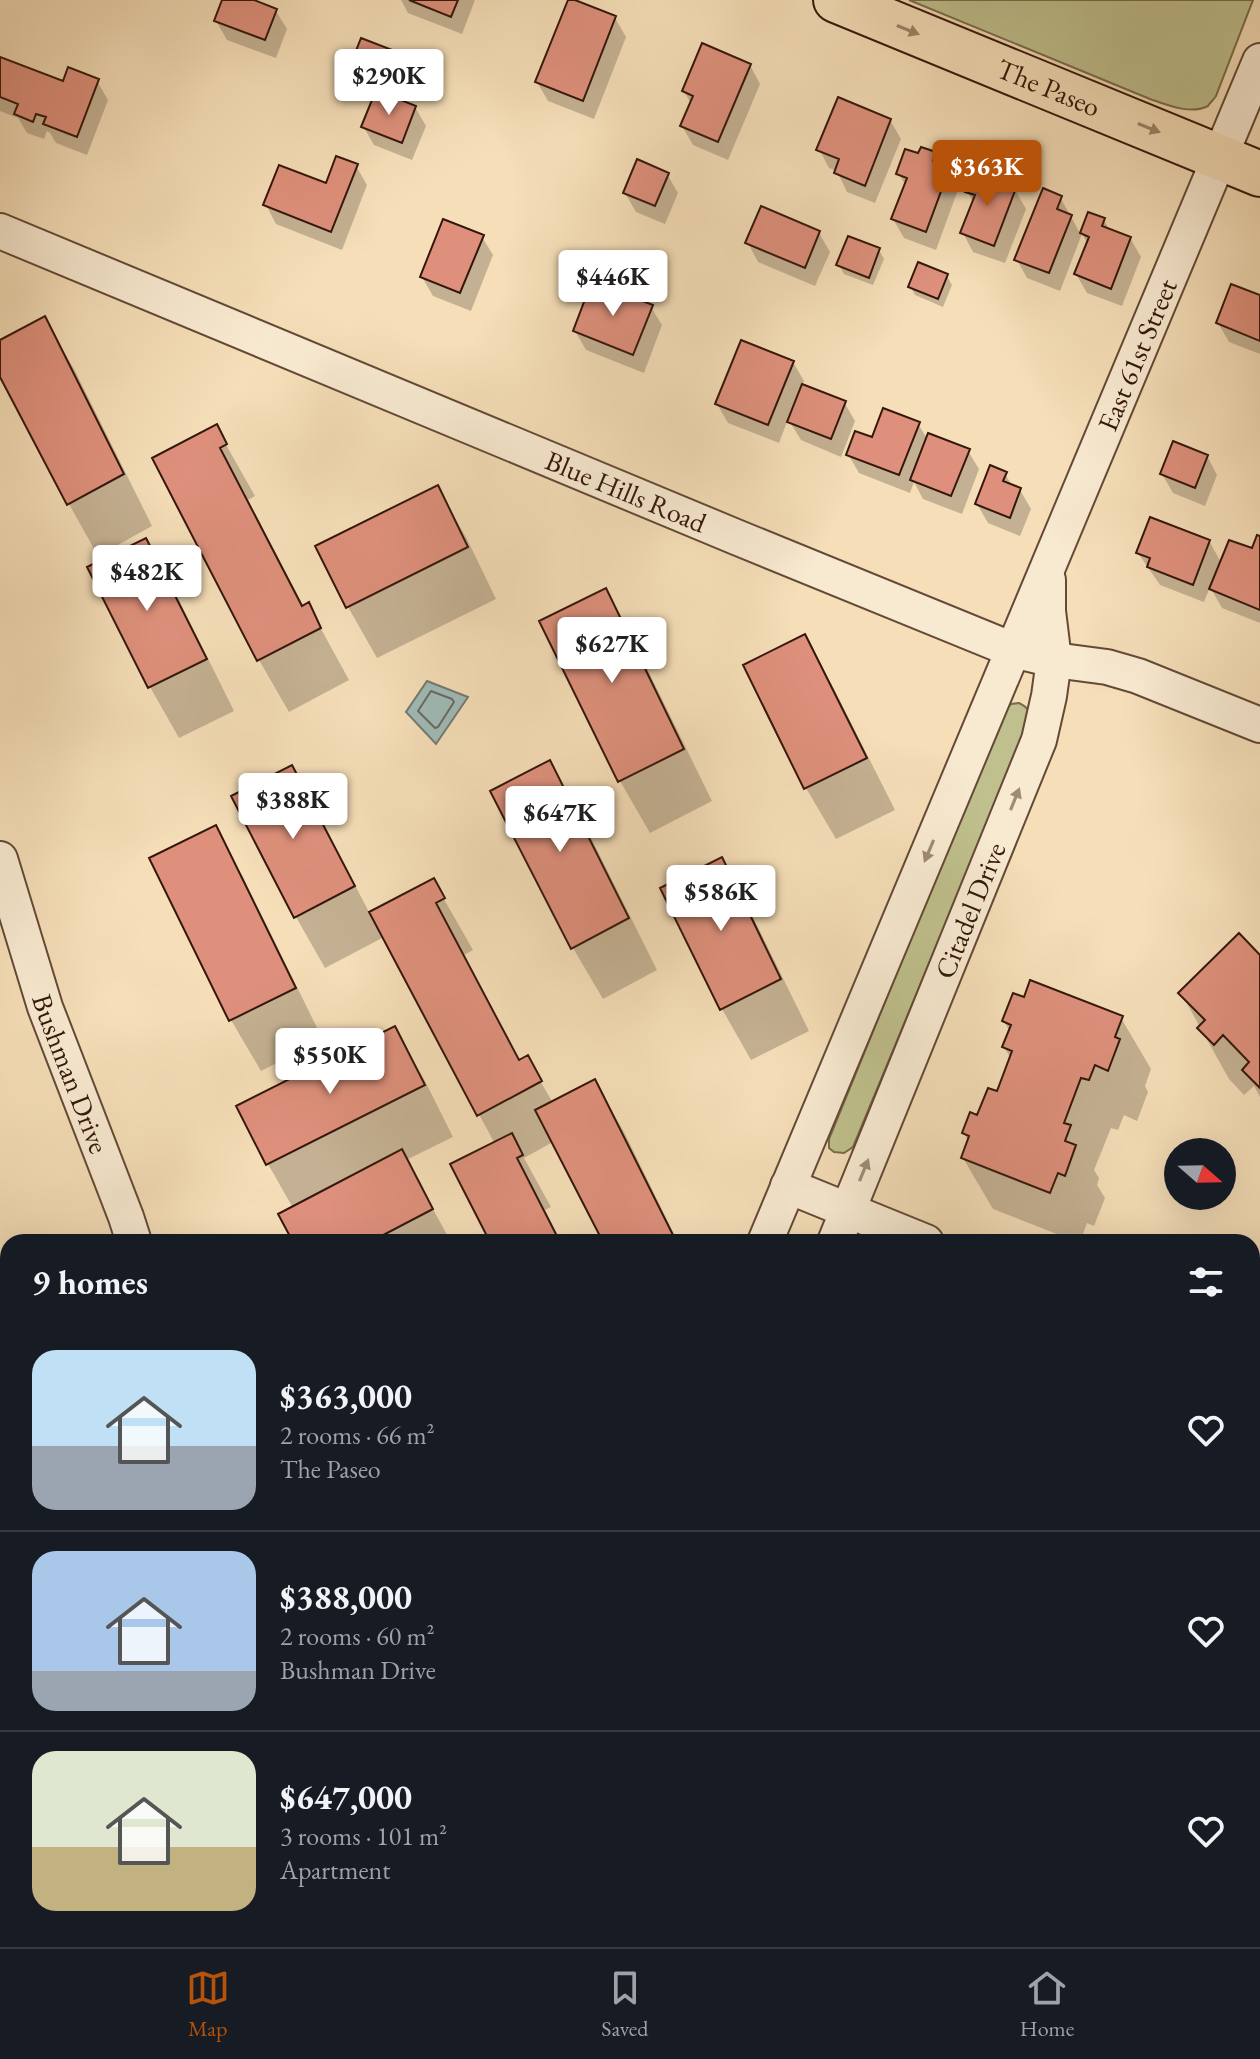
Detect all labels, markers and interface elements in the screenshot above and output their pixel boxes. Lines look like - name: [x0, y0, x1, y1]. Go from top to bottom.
- one-way arrow: [896, 23, 920, 36]
- pin: $290K: [333, 49, 445, 117]
- street label: The Paseo: [992, 50, 1106, 125]
- text: $290K: [352, 58, 426, 92]
- one-way arrow: [1137, 122, 1161, 135]
- pin: $363K: [931, 140, 1043, 208]
- text: $363K: [950, 149, 1024, 183]
- pin: $446K: [557, 250, 669, 318]
- text: $446K: [576, 259, 650, 293]
- street label: East 61st Street: [1089, 273, 1185, 436]
- street label: Blue Hills Road: [540, 442, 713, 541]
- pin: $482K: [91, 545, 203, 613]
- text: $482K: [110, 554, 184, 588]
- pin: $627K: [556, 617, 668, 685]
- text: $627K: [575, 626, 649, 660]
- pin: $388K: [237, 773, 349, 841]
- text: $388K: [256, 782, 330, 816]
- pin: $647K: [504, 786, 616, 854]
- one-way arrow: [1009, 787, 1022, 811]
- text: $647K: [523, 795, 597, 829]
- street label: Citadel Drive: [926, 837, 1014, 984]
- one-way arrow: [922, 839, 935, 863]
- pin: $586K: [665, 865, 777, 933]
- text: $586K: [684, 874, 758, 908]
- street label: Bushman Drive: [24, 990, 118, 1158]
- pin: $550K: [274, 1028, 386, 1096]
- text: $550K: [293, 1037, 367, 1071]
- north arrow: [1164, 1138, 1236, 1210]
- map controls: [1164, 1138, 1236, 1210]
- one-way arrow: [858, 1158, 871, 1182]
- text: 9 homes: [32, 1260, 148, 1304]
- icon: filters: [1184, 1260, 1228, 1304]
- text: $363,000: [280, 1374, 412, 1418]
- icon: home: [96, 1382, 192, 1478]
- icon: heart: [1184, 1408, 1228, 1452]
- text: 2 rooms · 66 m²: [280, 1418, 435, 1452]
- text: The Paseo: [280, 1452, 381, 1486]
- text: $388,000: [280, 1575, 412, 1619]
- icon: home: [96, 1583, 192, 1679]
- icon: heart: [1184, 1609, 1228, 1653]
- text: 2 rooms · 60 m²: [280, 1619, 435, 1653]
- text: Bushman Drive: [280, 1653, 436, 1687]
- text: $647,000: [280, 1775, 412, 1819]
- icon: home: [96, 1783, 192, 1879]
- icon: heart: [1184, 1809, 1228, 1853]
- text: 3 rooms · 101 m²: [280, 1819, 447, 1853]
- text: Apartment: [280, 1853, 390, 1887]
- tab: Map: [186, 1966, 230, 2043]
- tab: Saved: [601, 1966, 648, 2043]
- tab: Home: [1020, 1966, 1074, 2043]

